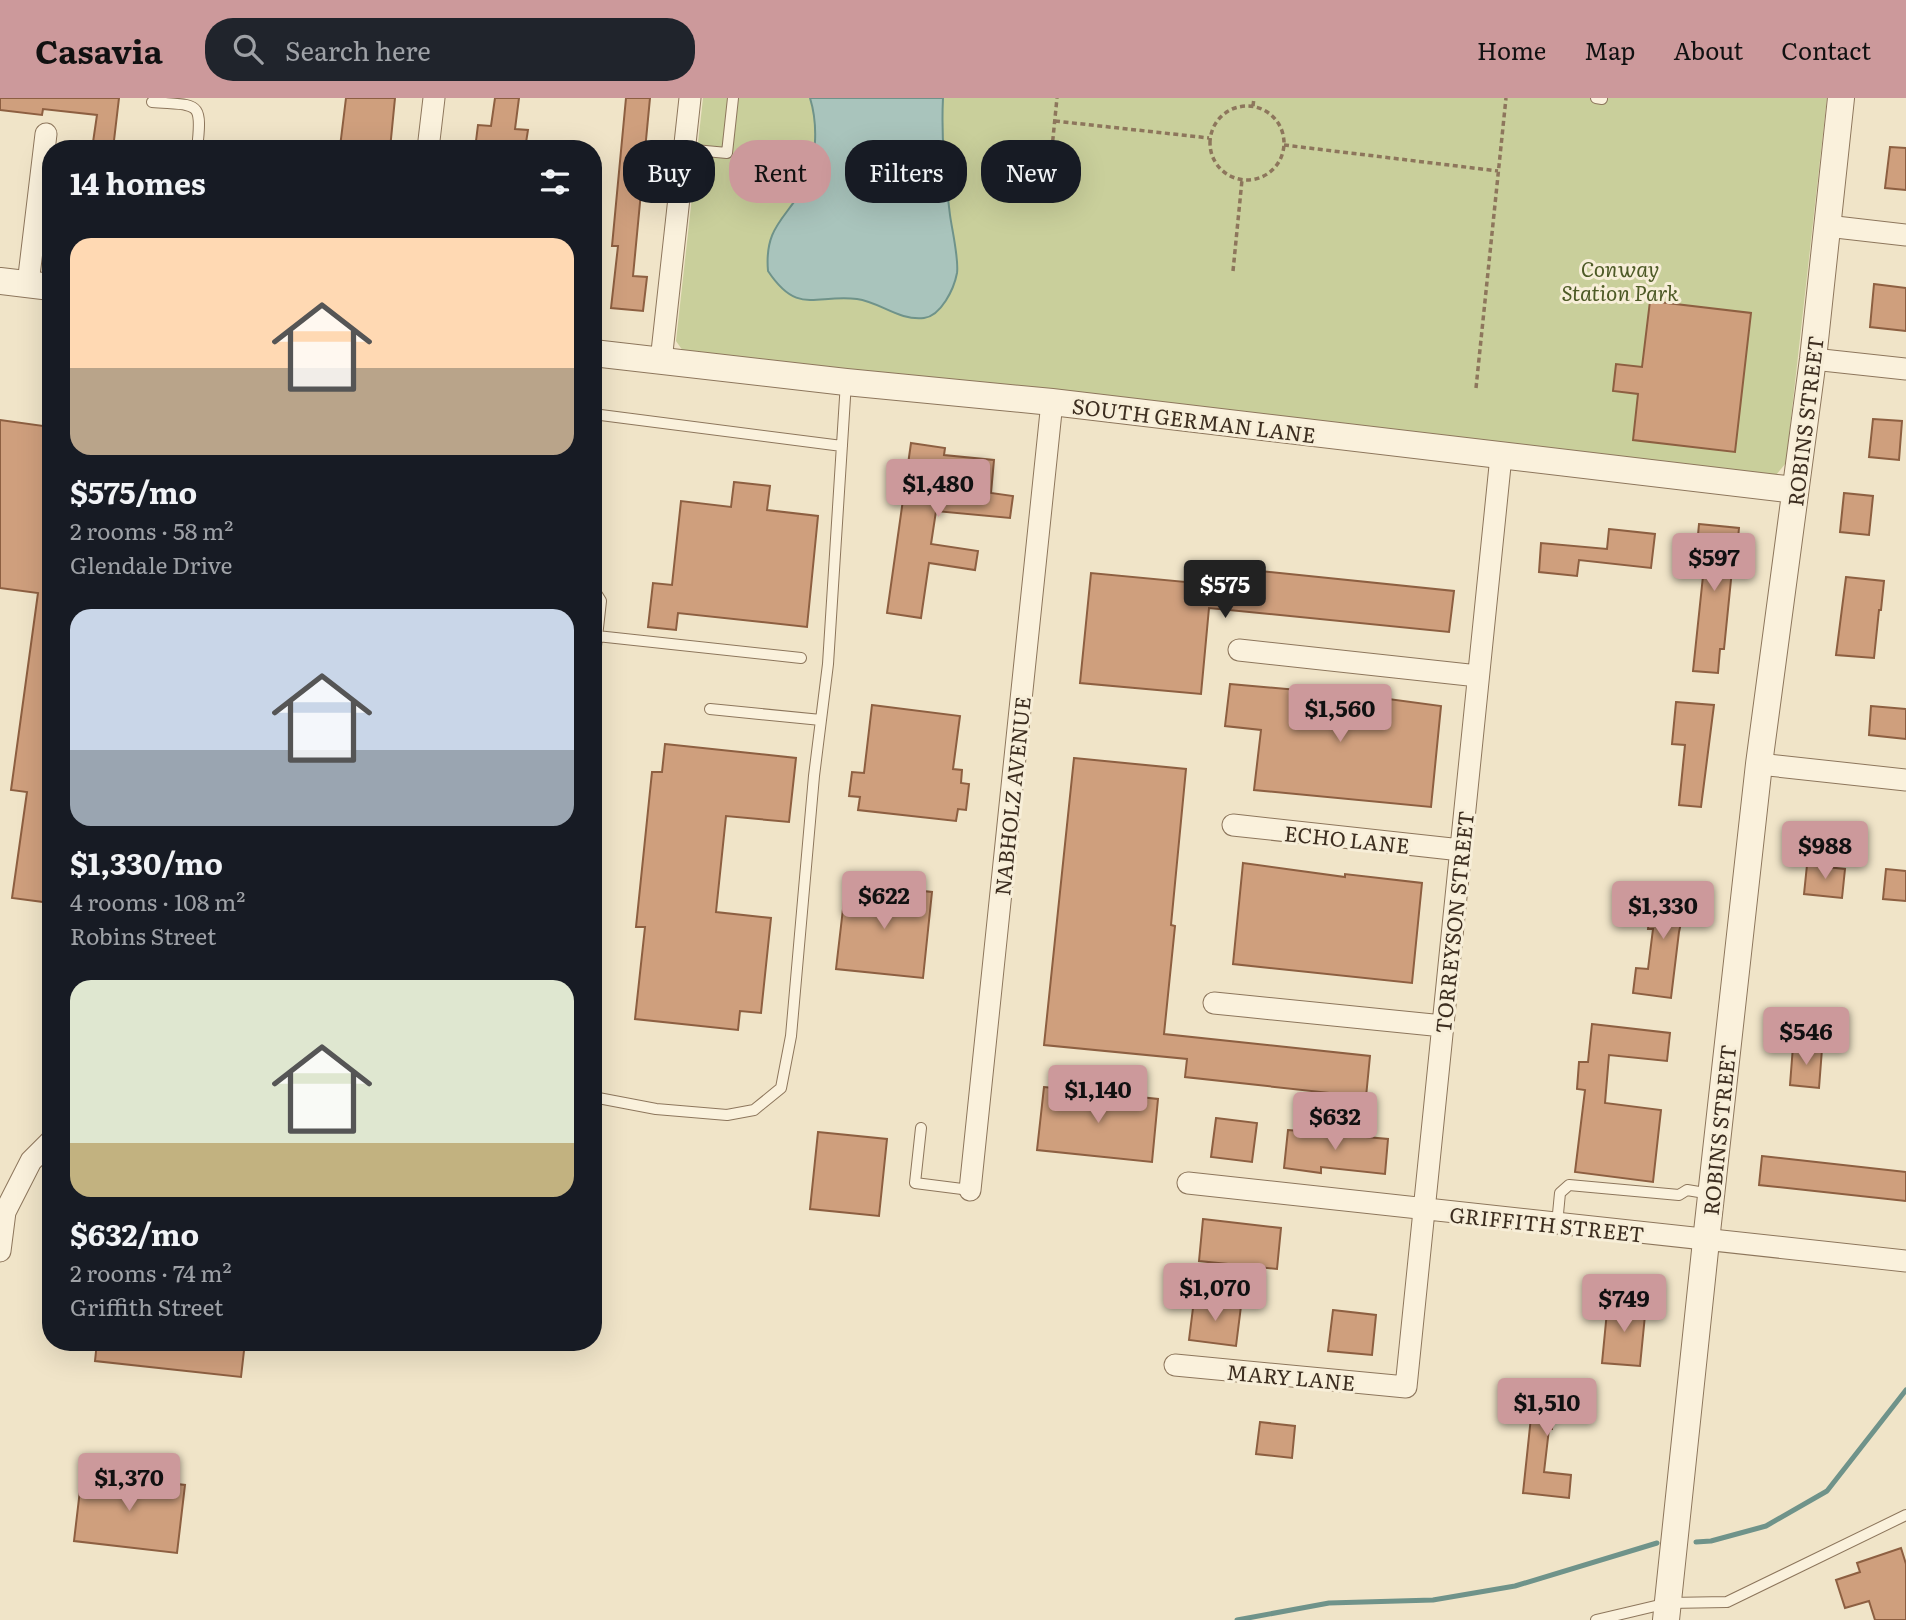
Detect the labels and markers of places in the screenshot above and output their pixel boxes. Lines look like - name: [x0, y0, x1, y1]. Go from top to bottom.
- pin: $1,480: [881, 460, 995, 519]
- pin: $597: [1673, 533, 1755, 593]
- pin: $575: [1184, 560, 1266, 620]
- pin: $1,560: [1283, 684, 1397, 744]
- pin: $988: [1784, 822, 1866, 881]
- pin: $622: [843, 872, 925, 931]
- pin: $1,330: [1606, 882, 1720, 941]
- pin: $546: [1765, 1007, 1847, 1067]
- pin: $1,140: [1041, 1066, 1155, 1125]
- pin: $632: [1294, 1093, 1376, 1152]
- pin: $1,070: [1158, 1264, 1272, 1323]
- pin: $749: [1583, 1274, 1665, 1334]
- pin: $1,510: [1490, 1378, 1604, 1438]
- pin: $1,370: [72, 1454, 186, 1513]

